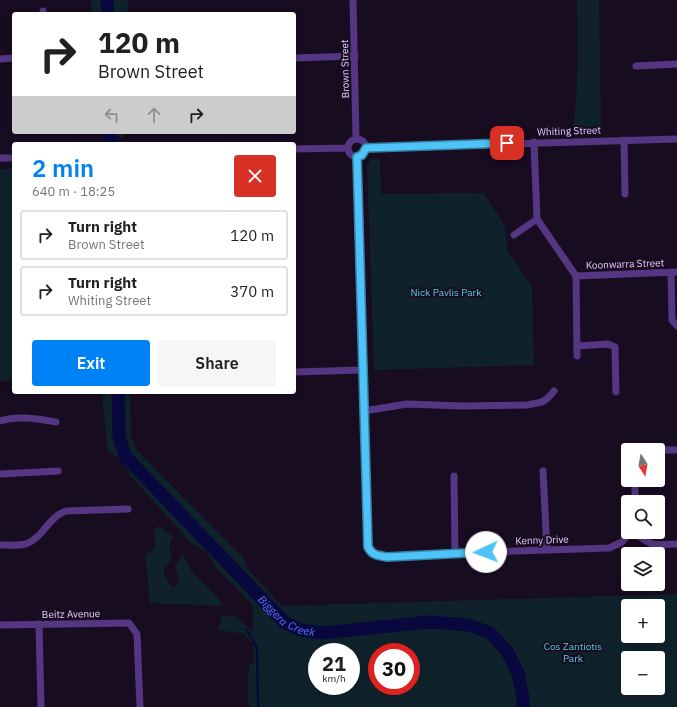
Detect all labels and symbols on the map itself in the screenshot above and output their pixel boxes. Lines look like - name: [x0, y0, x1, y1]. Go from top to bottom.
- street label: Brown Street: [338, 39, 352, 99]
- street label: Whiting Street: [537, 123, 602, 139]
- pin: [490, 126, 524, 160]
- street label: Koonwarra Street: [586, 256, 665, 272]
- park label: Nick Pavlis Park: [410, 286, 482, 299]
- north arrow: [621, 443, 665, 487]
- position arrow: [465, 531, 507, 573]
- street label: Kenny Drive: [515, 533, 569, 547]
- water label: Biggera Creek: [255, 592, 316, 639]
- street label: Beitz Avenue: [42, 607, 101, 621]
- park label: Cos Zantiotis Park: [544, 640, 602, 665]
- speed limit sign: 30: [368, 643, 420, 695]

